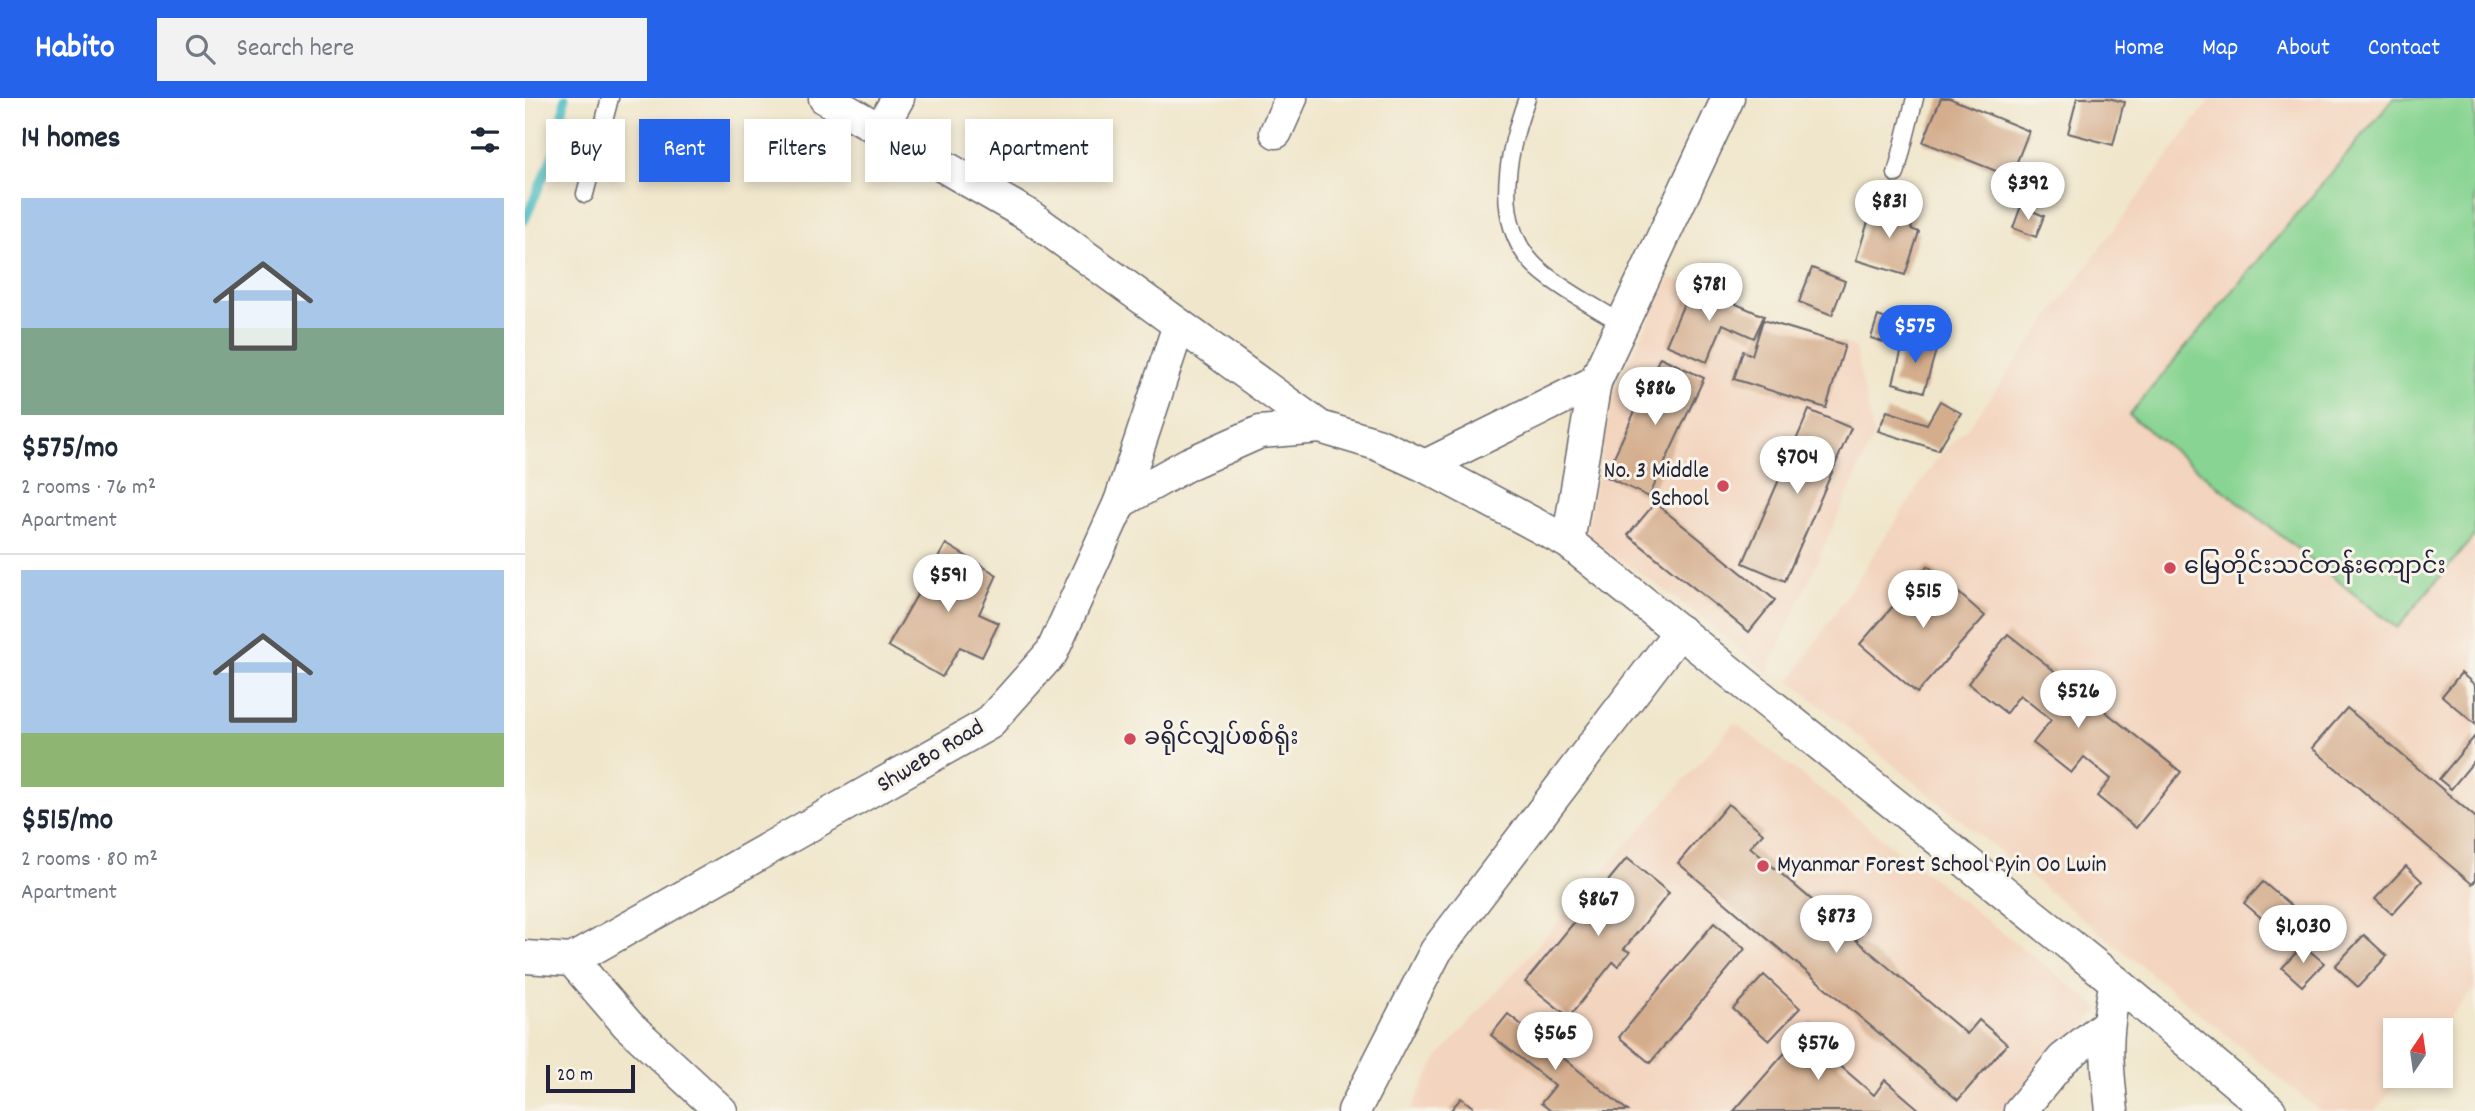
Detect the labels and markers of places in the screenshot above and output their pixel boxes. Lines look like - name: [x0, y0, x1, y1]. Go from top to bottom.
- pin: $392: [1987, 162, 2069, 222]
- pin: $831: [1848, 180, 1930, 240]
- pin: $781: [1668, 264, 1750, 323]
- pin: $575: [1874, 306, 1956, 365]
- pin: $886: [1614, 368, 1696, 427]
- pin: $704: [1756, 436, 1838, 496]
- place label: No. 3 Middle School: [1604, 455, 1709, 517]
- marker: No. 3 Middle School: [1715, 478, 1731, 494]
- place label: မြေတိုင်းသင်တန်းကျောင်း: [2184, 549, 2446, 585]
- pin: $591: [907, 554, 989, 614]
- marker: မြေတိုင်းသင်တန်းကျောင်း: [2162, 560, 2178, 576]
- pin: $515: [1882, 570, 1964, 630]
- pin: $526: [2037, 670, 2119, 730]
- place label: ခရိုင်လျှပ်စစ်ရုံး: [1144, 720, 1299, 756]
- marker: ခရိုင်လျှပ်စစ်ရုံး: [1122, 731, 1138, 747]
- place label: Myanmar Forest School Pyin Oo Lwin: [1777, 849, 2107, 883]
- marker: Myanmar Forest School Pyin Oo Lwin: [1755, 858, 1771, 874]
- pin: $867: [1557, 878, 1639, 938]
- pin: $873: [1795, 896, 1877, 955]
- pin: $1,030: [2246, 906, 2360, 965]
- pin: $565: [1514, 1012, 1596, 1072]
- pin: $576: [1777, 1023, 1859, 1082]

